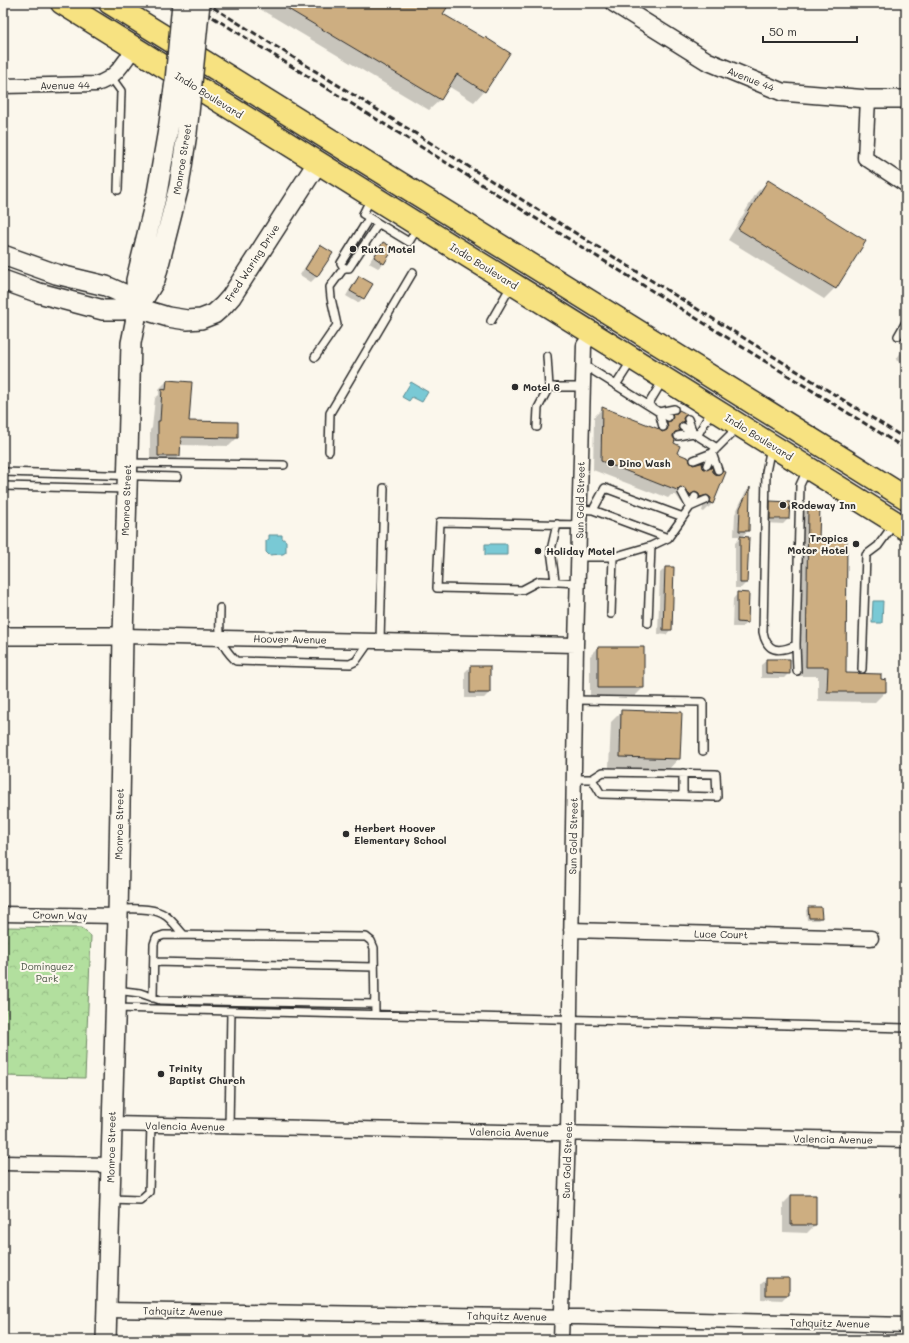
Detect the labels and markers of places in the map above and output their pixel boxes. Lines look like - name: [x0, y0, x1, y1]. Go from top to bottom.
- place label: Ruta Motel: [361, 242, 415, 256]
- marker: Ruta Motel: [348, 244, 358, 254]
- place label: Motel 6: [523, 380, 560, 394]
- marker: Motel 6: [510, 382, 520, 392]
- place label: Dino Wash: [619, 456, 671, 470]
- marker: Dino Wash: [606, 458, 616, 468]
- place label: Rodeway Inn: [791, 498, 856, 512]
- marker: Rodeway Inn: [778, 500, 788, 510]
- place label: Tropics Motor Hotel: [787, 531, 848, 557]
- marker: Tropics Motor Hotel: [851, 539, 861, 549]
- place label: Holiday Motel: [546, 544, 615, 558]
- marker: Holiday Motel: [533, 546, 543, 556]
- place label: Herbert Hoover Elementary School: [354, 821, 447, 847]
- marker: Herbert Hoover Elementary School: [341, 829, 351, 839]
- place label: Trinity Baptist Church: [169, 1061, 245, 1087]
- marker: Trinity Baptist Church: [156, 1069, 166, 1079]

